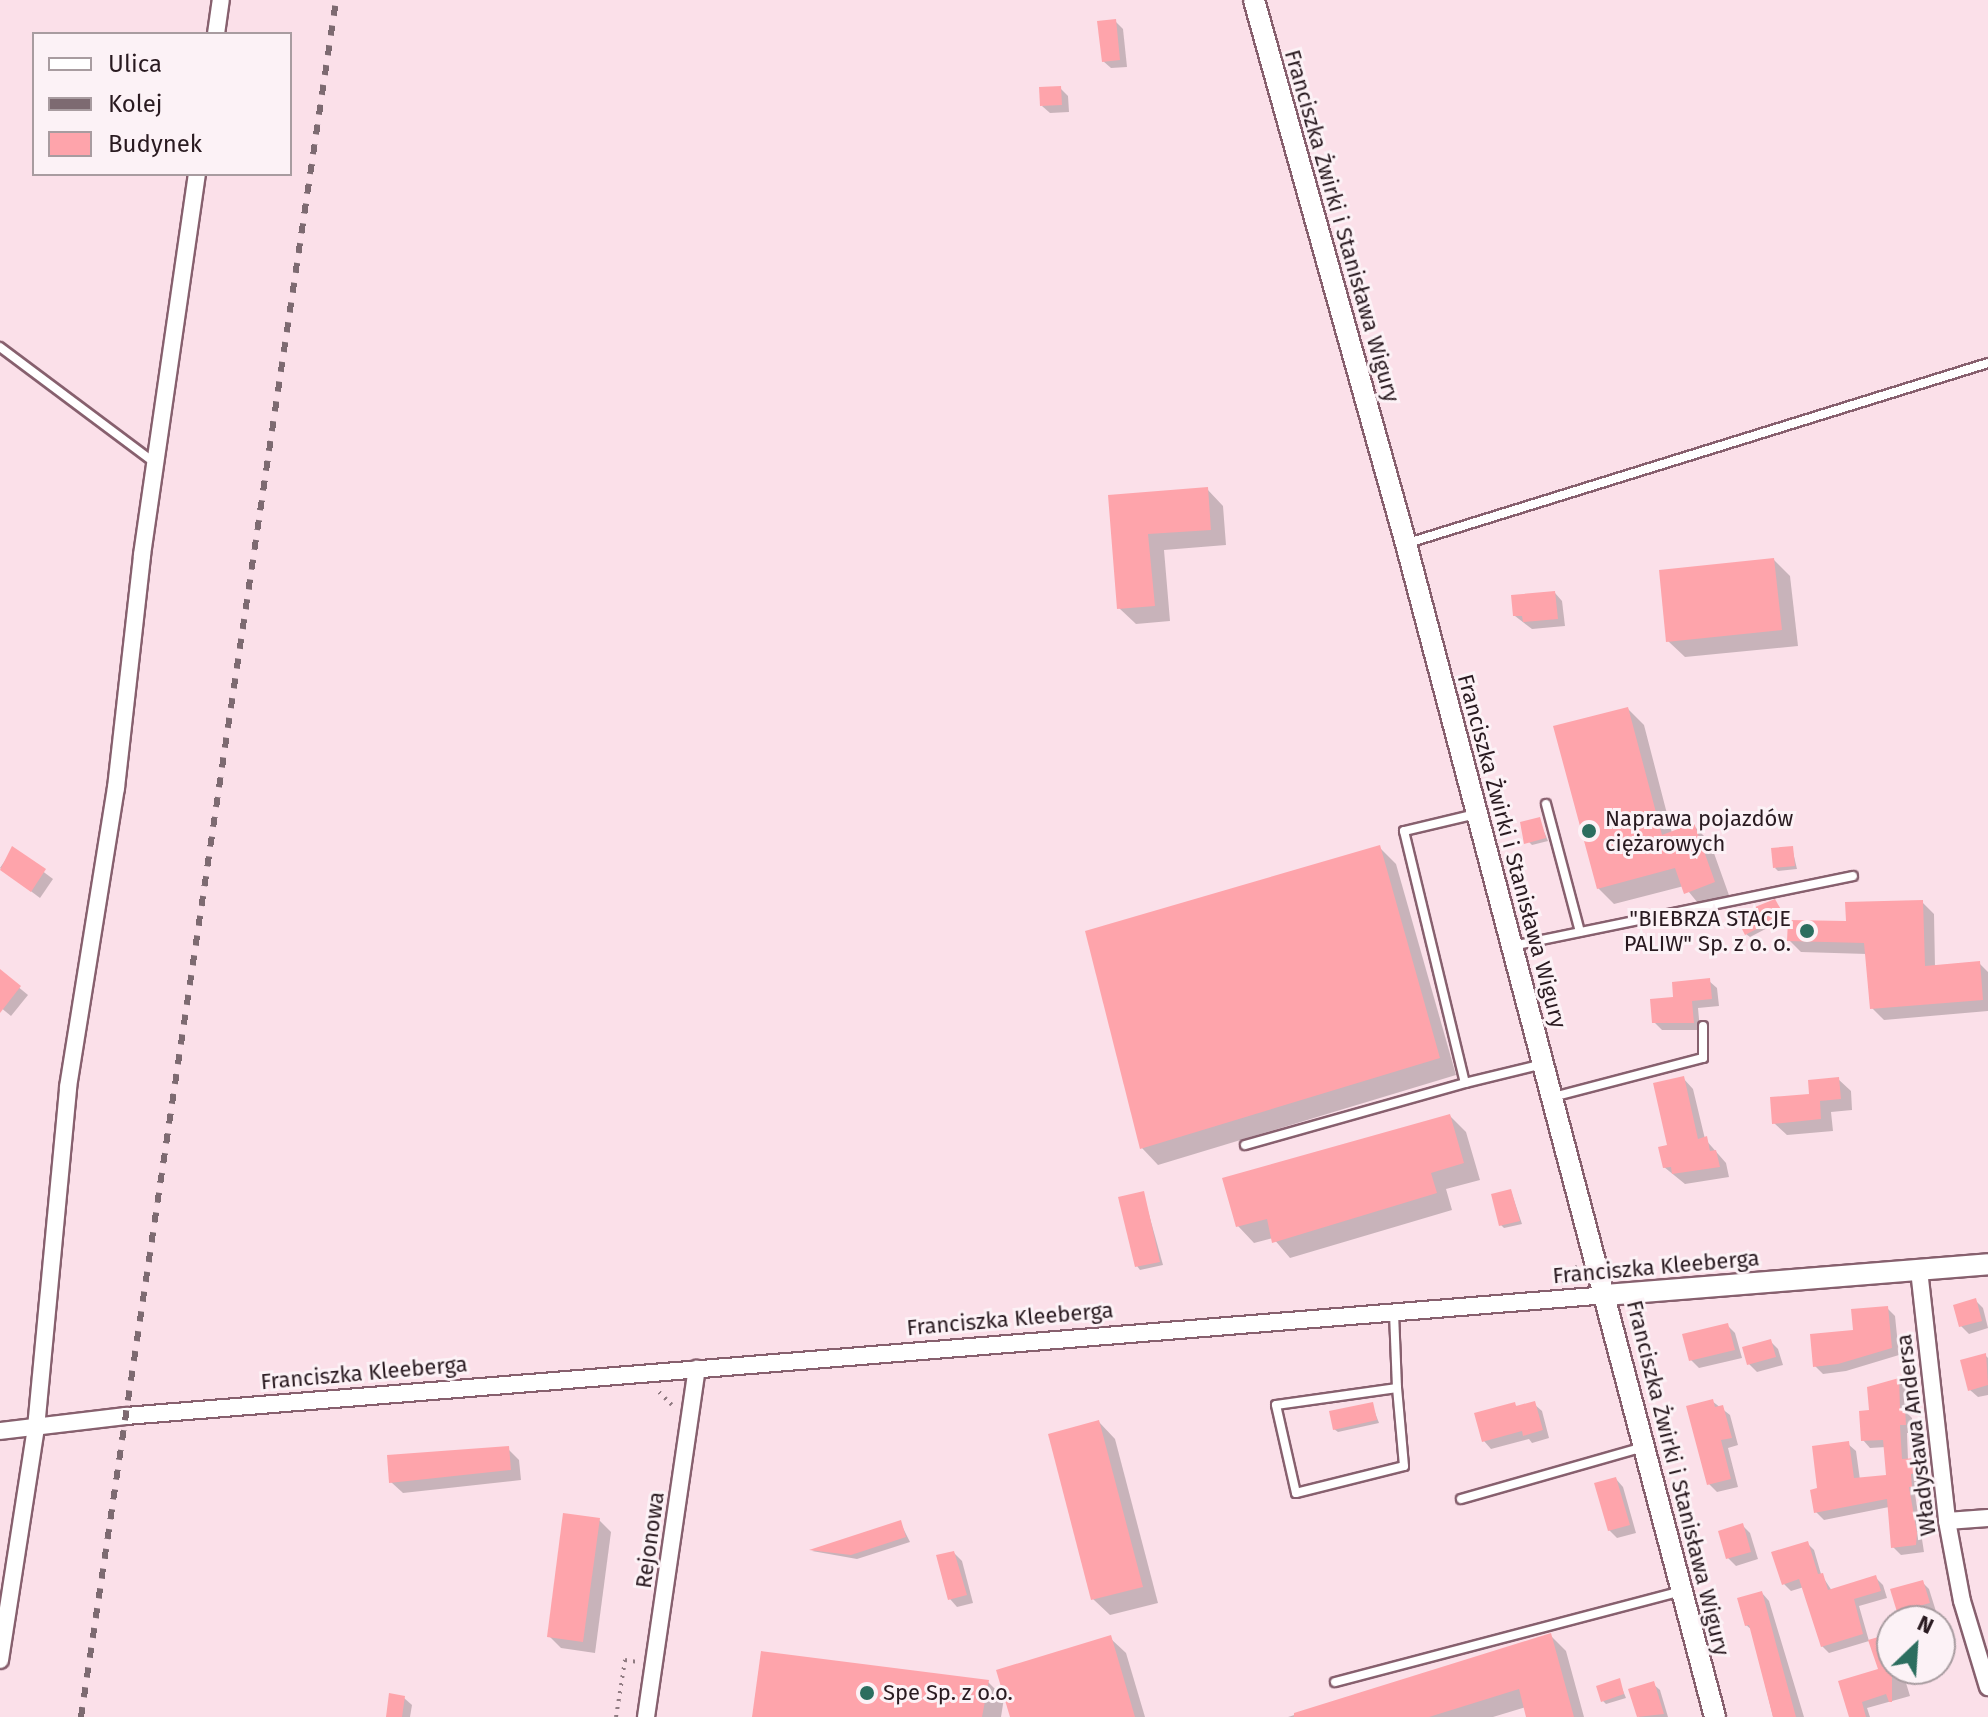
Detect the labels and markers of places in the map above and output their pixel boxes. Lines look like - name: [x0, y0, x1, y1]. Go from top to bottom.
- place label: Naprawa pojazdów ciężarowych: [1605, 805, 1793, 856]
- marker: Naprawa pojazdów ciężarowych: [1580, 822, 1598, 840]
- place label: "BIEBRZA STACJE PALIW" Sp. z o. o.: [1624, 905, 1791, 956]
- marker: "BIEBRZA STACJE PALIW" Sp. z o. o.: [1798, 922, 1816, 940]
- place label: Spe Sp. z o.o.: [883, 1680, 1013, 1706]
- marker: Spe Sp. z o.o.: [858, 1684, 876, 1702]

